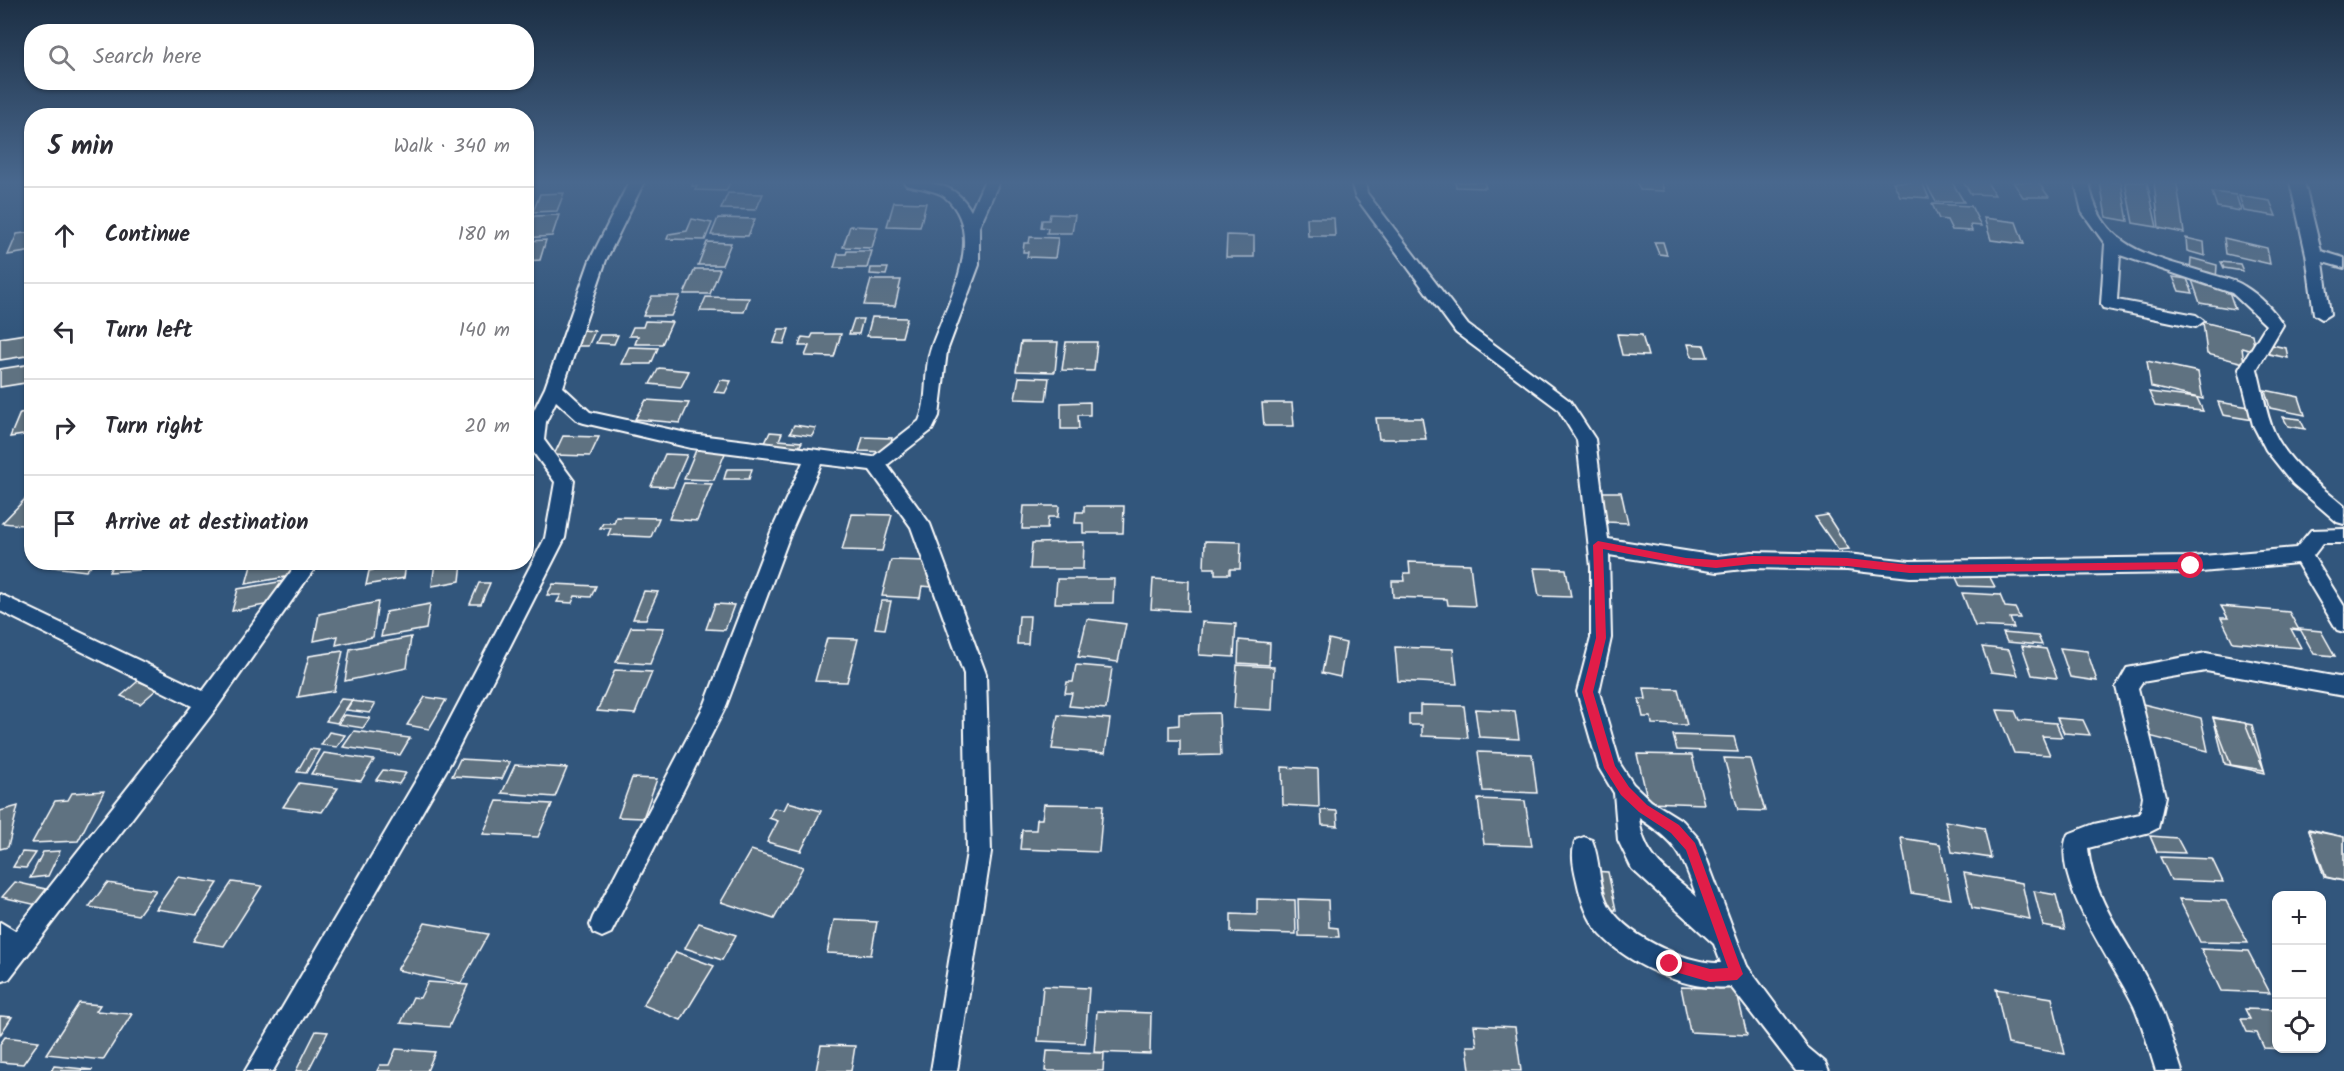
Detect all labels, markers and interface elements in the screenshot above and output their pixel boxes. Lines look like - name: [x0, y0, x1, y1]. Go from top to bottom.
- search box: [24, 24, 534, 90]
- text: Search here: [93, 40, 201, 75]
- icon: search: [45, 41, 78, 74]
- text: 5 min: [48, 126, 114, 168]
- text: Walk · 340 m: [394, 131, 510, 163]
- text: Continue: [105, 218, 190, 253]
- icon: ahead: [48, 219, 81, 252]
- text: 180 m: [458, 219, 510, 251]
- text: Turn left: [105, 314, 192, 349]
- icon: left: [48, 315, 81, 348]
- text: 140 m: [459, 315, 510, 347]
- text: Turn right: [105, 410, 203, 445]
- icon: right: [48, 411, 81, 444]
- text: 20 m: [464, 411, 510, 443]
- text: Arrive at destination: [105, 506, 308, 541]
- icon: arrive: [48, 507, 81, 540]
- route start: [2177, 552, 2203, 578]
- map controls: [2272, 891, 2326, 1053]
- button: +: [2272, 891, 2326, 945]
- button: −: [2272, 945, 2326, 999]
- route end: [1656, 950, 1682, 976]
- button: locate: [2272, 999, 2326, 1053]

